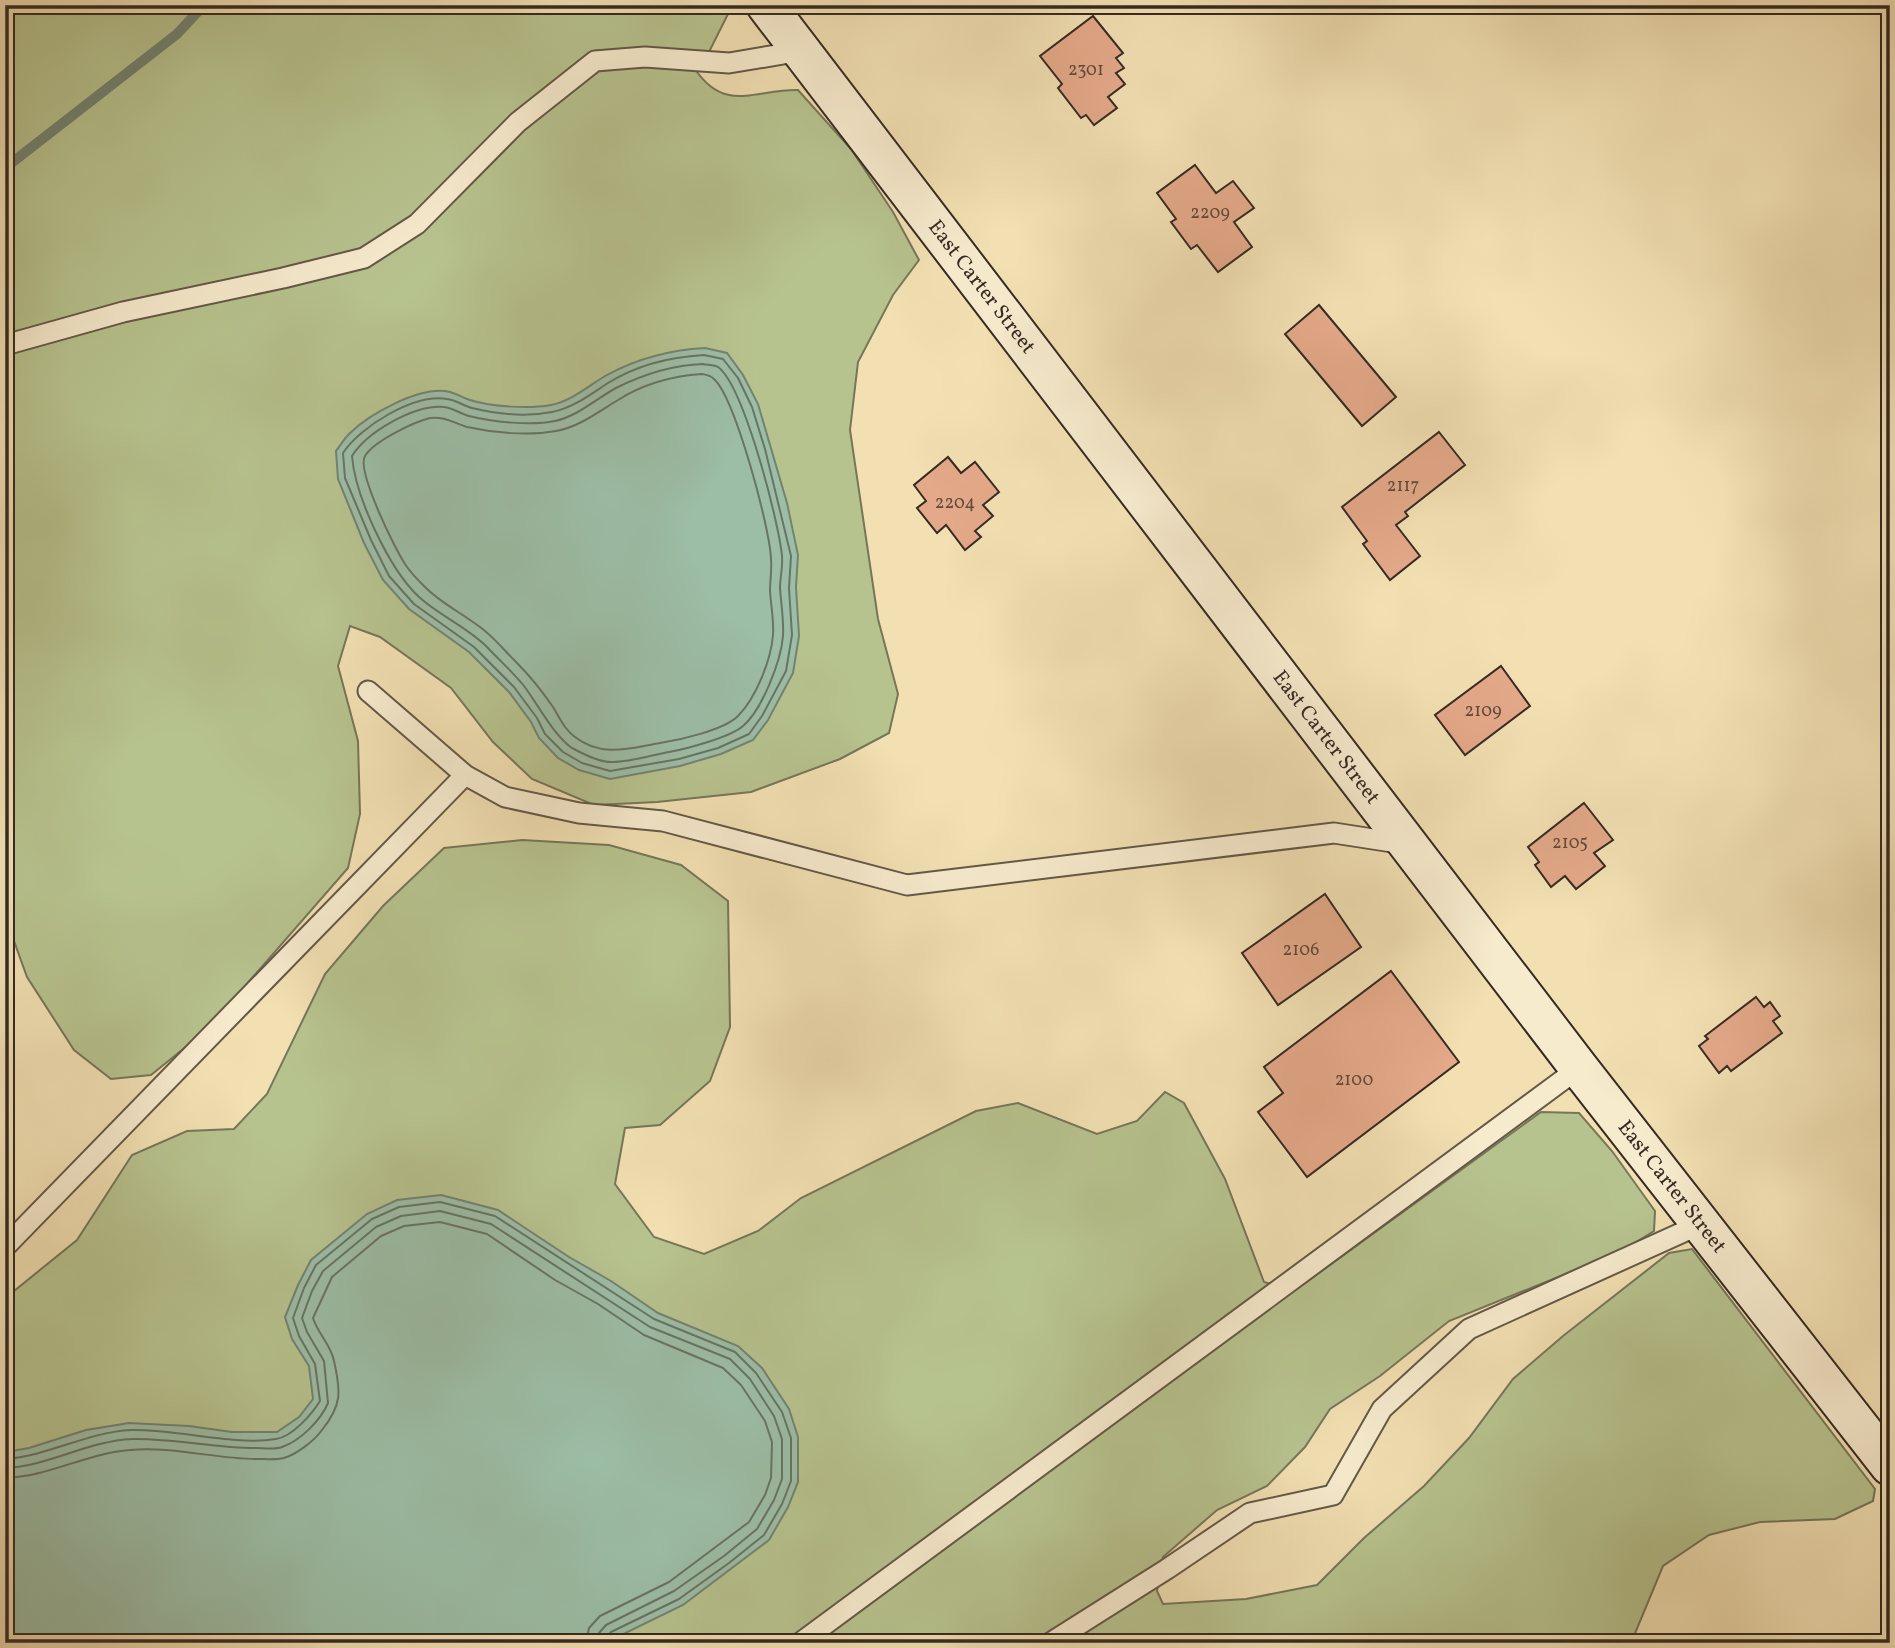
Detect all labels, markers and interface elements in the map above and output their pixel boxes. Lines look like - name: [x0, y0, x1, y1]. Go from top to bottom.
- house number: 2301: [1068, 58, 1104, 83]
- house number: 2209: [1190, 201, 1230, 226]
- street label: East Carter Street: [921, 214, 1042, 360]
- house number: 2117: [1387, 474, 1419, 499]
- house number: 2204: [935, 491, 975, 516]
- street label: East Carter Street: [1265, 664, 1387, 810]
- house number: 2109: [1465, 699, 1502, 724]
- house number: 2105: [1552, 831, 1588, 856]
- house number: 2106: [1283, 938, 1319, 963]
- house number: 2100: [1335, 1068, 1373, 1093]
- street label: East Carter Street: [1611, 1114, 1733, 1260]

